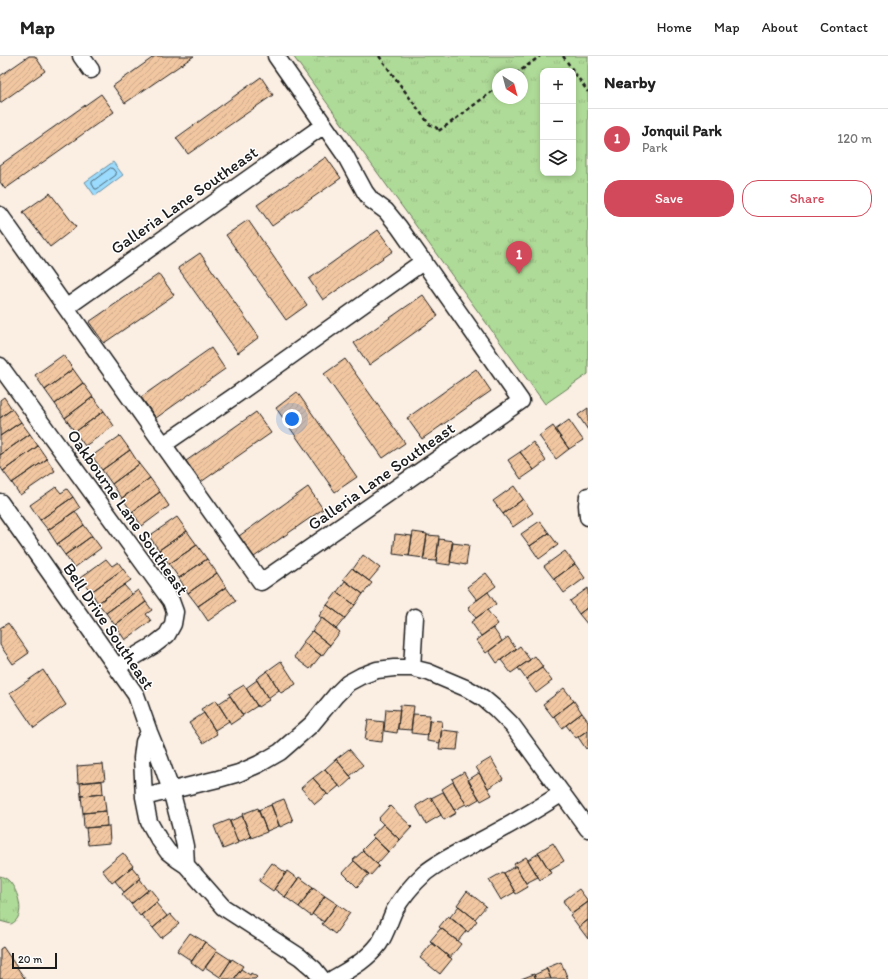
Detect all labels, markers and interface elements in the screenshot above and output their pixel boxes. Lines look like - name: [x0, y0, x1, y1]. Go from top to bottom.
- text: Map: [20, 16, 55, 39]
- text: Home: [657, 19, 692, 36]
- text: Map: [714, 19, 740, 36]
- text: About: [762, 19, 798, 36]
- text: Contact: [820, 19, 868, 36]
- north arrow: [492, 68, 528, 104]
- map controls: [540, 68, 576, 176]
- button: +: [540, 68, 576, 104]
- text: Nearby: [604, 72, 656, 92]
- button: −: [540, 104, 576, 140]
- text: Jonquil Park: [642, 122, 722, 140]
- text: 1: [614, 131, 620, 146]
- text: 120 m: [837, 131, 872, 146]
- button: layers: [540, 140, 576, 176]
- text: Park: [642, 140, 668, 155]
- street label: Galleria Lane Southeast: [107, 141, 262, 258]
- button: Save: [604, 180, 734, 217]
- button: Share: [742, 180, 872, 217]
- pin: 1: [506, 241, 532, 274]
- your location: [282, 409, 302, 429]
- street label: Galleria Lane Southeast: [304, 417, 459, 534]
- street label: Oakbourne Lane Southeast: [63, 426, 193, 598]
- street label: Bell Drive Southeast: [59, 559, 159, 694]
- scale bar: [12, 951, 57, 970]
- text: 20 m: [18, 953, 42, 966]

